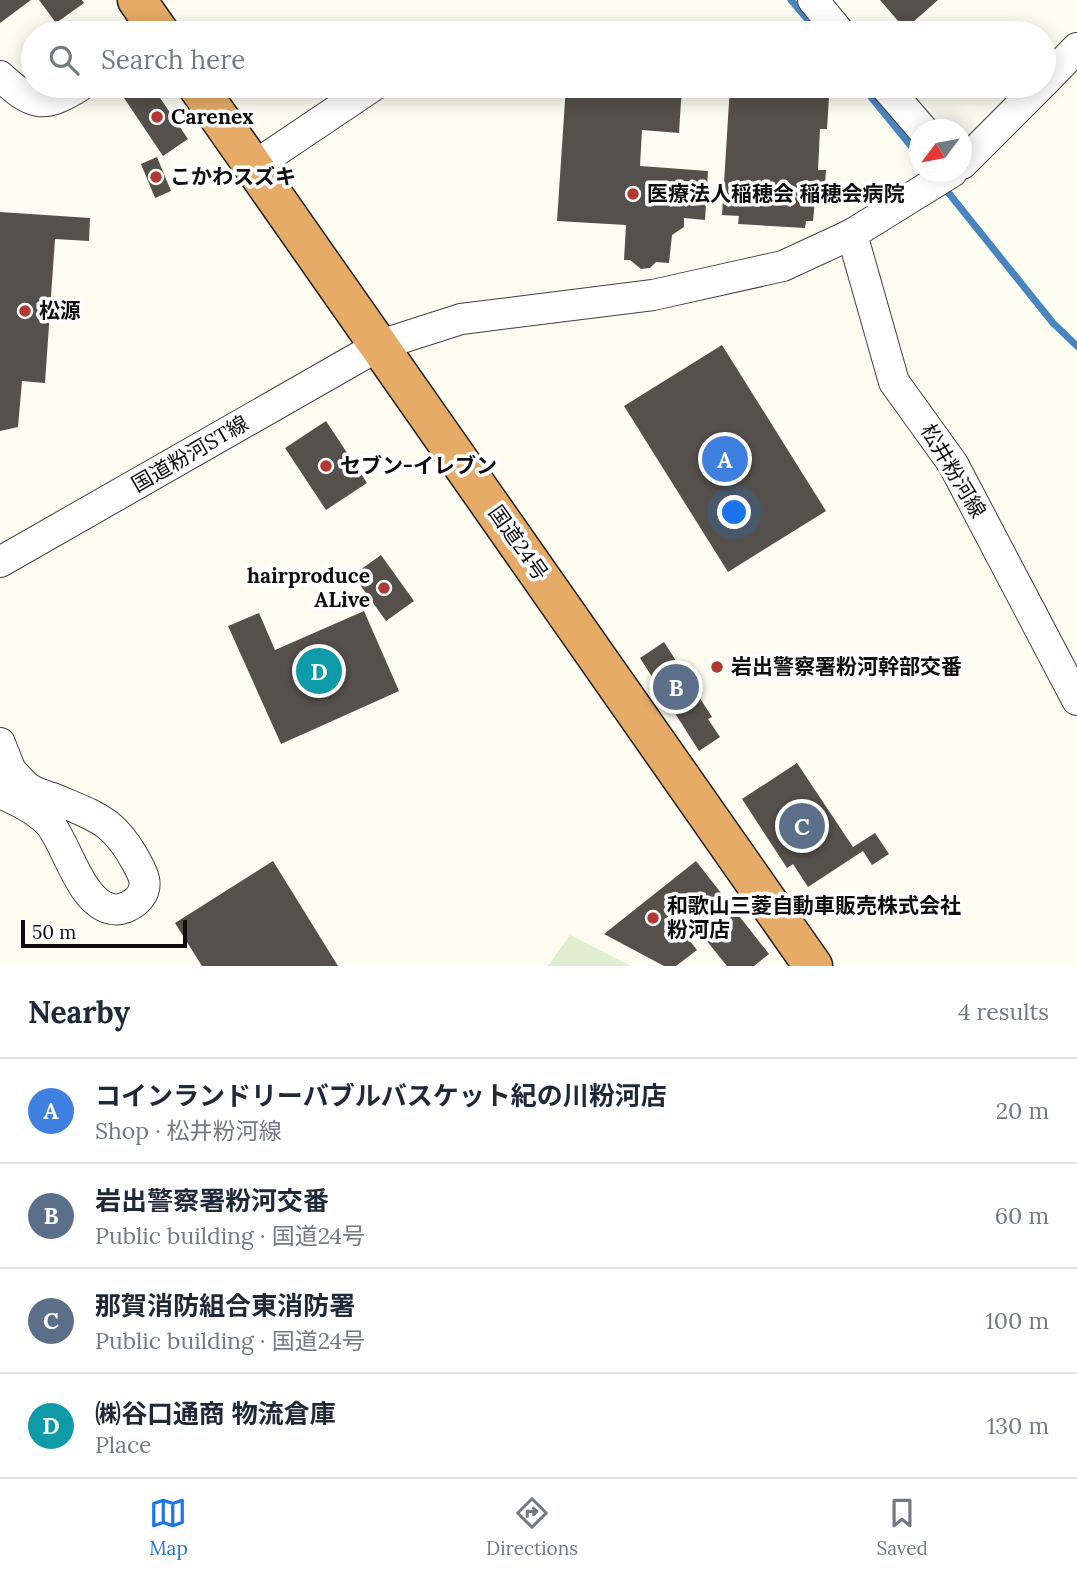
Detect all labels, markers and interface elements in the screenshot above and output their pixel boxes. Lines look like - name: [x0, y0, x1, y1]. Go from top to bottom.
- search box: [21, 21, 1056, 98]
- icon: search: [45, 41, 83, 79]
- text: Search here: [101, 43, 245, 76]
- place label: Carenex: [171, 103, 254, 130]
- marker: Carenex: [149, 109, 165, 125]
- north arrow: [909, 119, 972, 182]
- place label: こかわスズキ: [170, 163, 296, 190]
- marker: こかわスズキ: [148, 169, 164, 185]
- place label: 医療法人稲穂会 稲穂会病院: [647, 180, 905, 207]
- marker: 医療法人稲穂会 稲穂会病院: [625, 186, 641, 202]
- place label: 松源: [39, 297, 81, 324]
- marker: 松源: [17, 303, 33, 319]
- street label: 国道粉河ST線: [127, 409, 253, 498]
- street label: 松井粉河線: [915, 419, 992, 523]
- pin: A: [702, 433, 748, 485]
- place label: セブン-イレブン: [340, 452, 497, 479]
- marker: セブン-イレブン: [318, 458, 334, 474]
- your location: [717, 495, 751, 529]
- street label: 国道24号: [483, 500, 554, 585]
- place label: hairproduce ALive: [247, 562, 370, 613]
- marker: hairproduce ALive: [376, 580, 392, 596]
- pin: D: [296, 645, 342, 697]
- place label: 岩出警察署粉河幹部交番: [731, 653, 962, 680]
- marker: 岩出警察署粉河幹部交番: [709, 659, 725, 675]
- pin: B: [653, 661, 699, 713]
- pin: C: [779, 800, 825, 852]
- place label: 和歌山三菱自動車販売株式会社 粉河店: [667, 892, 961, 943]
- marker: 和歌山三菱自動車販売株式会社 粉河店: [645, 910, 661, 926]
- scale bar: [21, 917, 187, 949]
- text: 50 m: [32, 920, 76, 944]
- text: Nearby: [28, 993, 130, 1031]
- text: 4 results: [958, 997, 1049, 1026]
- text: コインランドリーバブルバスケット紀の川粉河店: [95, 1079, 667, 1112]
- text: A: [43, 1096, 59, 1125]
- text: 20 m: [996, 1096, 1049, 1125]
- text: Shop · 松井粉河線: [95, 1116, 282, 1145]
- text: 岩出警察署粉河交番: [95, 1184, 329, 1217]
- text: B: [43, 1201, 59, 1230]
- text: 60 m: [995, 1201, 1049, 1230]
- text: Public building · 国道24号: [95, 1221, 365, 1250]
- text: 那賀消防組合東消防署: [95, 1289, 355, 1322]
- text: C: [43, 1306, 59, 1335]
- text: 100 m: [985, 1306, 1049, 1335]
- text: Public building · 国道24号: [95, 1326, 365, 1355]
- text: ㈱谷口通商 物流倉庫: [95, 1397, 336, 1430]
- text: D: [42, 1411, 60, 1440]
- text: 130 m: [987, 1411, 1049, 1440]
- text: Place: [95, 1430, 152, 1459]
- tab: Map: [149, 1494, 188, 1560]
- tab: Directions: [486, 1494, 578, 1560]
- tab: Saved: [876, 1494, 928, 1560]

